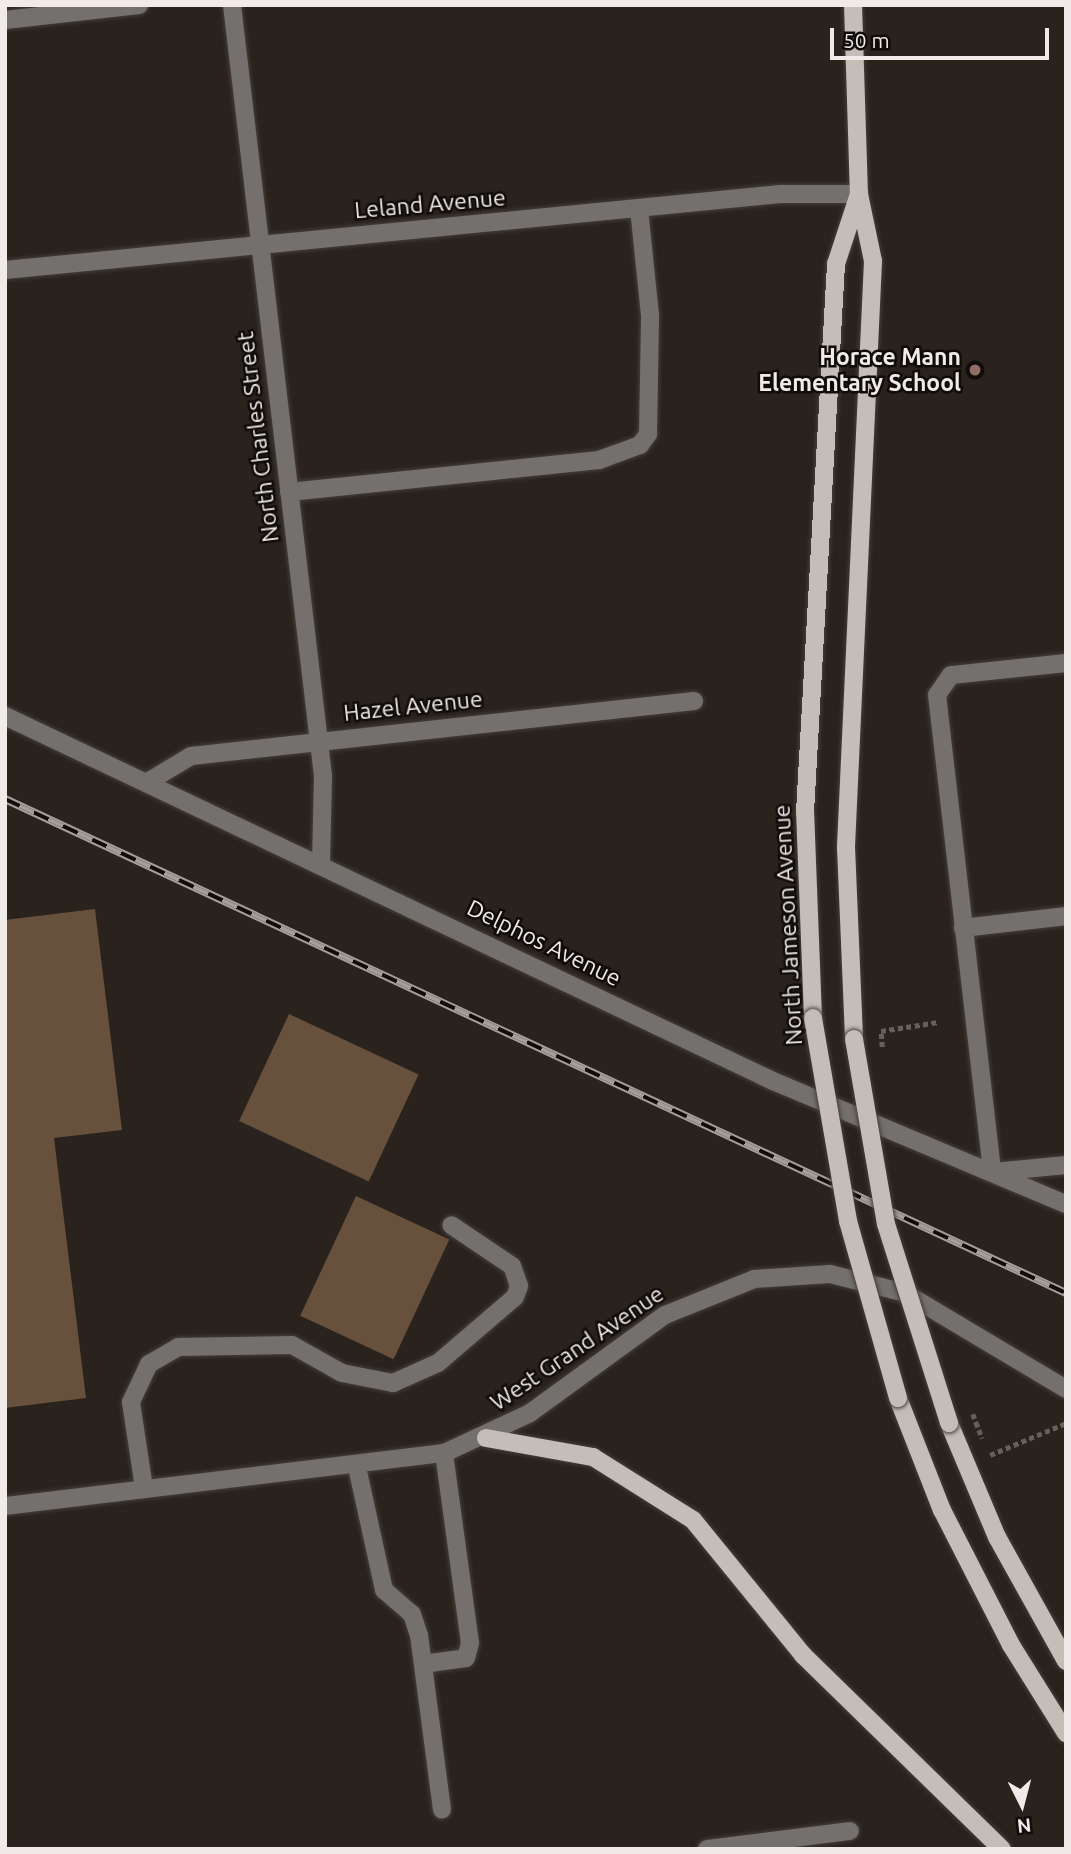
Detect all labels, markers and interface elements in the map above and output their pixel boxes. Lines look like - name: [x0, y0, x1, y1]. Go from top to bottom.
- scale bar: [833, 14, 1052, 58]
- text: 50 m: [843, 28, 890, 52]
- street label: Leland Avenue: [353, 184, 507, 224]
- street label: North Charles Street: [231, 330, 285, 544]
- place label: Horace Mann Elementary School: [758, 343, 961, 397]
- marker: Horace Mann Elementary School: [967, 362, 983, 378]
- street label: Hazel Avenue: [342, 685, 484, 727]
- street label: North Jameson Avenue: [768, 804, 808, 1046]
- street label: Delphos Avenue: [463, 894, 625, 992]
- street label: West Grand Avenue: [485, 1280, 669, 1416]
- north arrow: [987, 1770, 1057, 1840]
- text: N: [1016, 1814, 1032, 1838]

